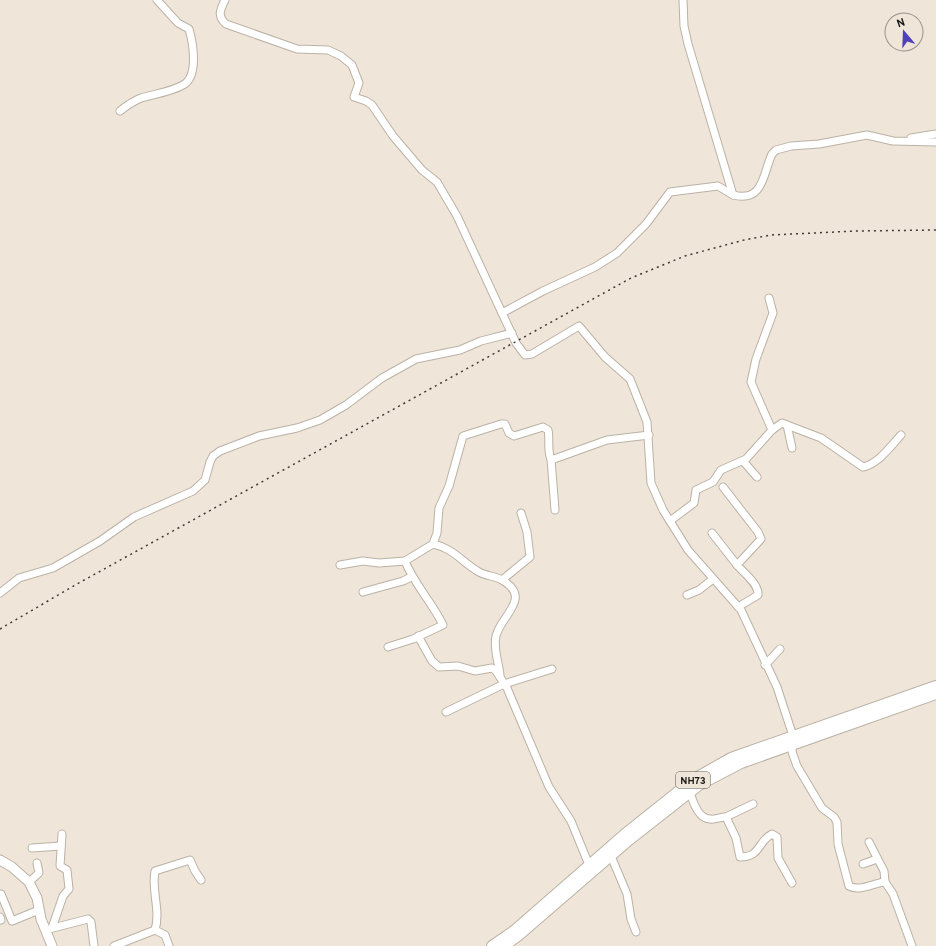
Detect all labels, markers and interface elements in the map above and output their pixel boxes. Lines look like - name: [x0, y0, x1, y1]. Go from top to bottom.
- north arrow: [884, 12, 924, 52]
- text: N: [895, 16, 907, 31]
- road number: NH73: [676, 772, 710, 788]

